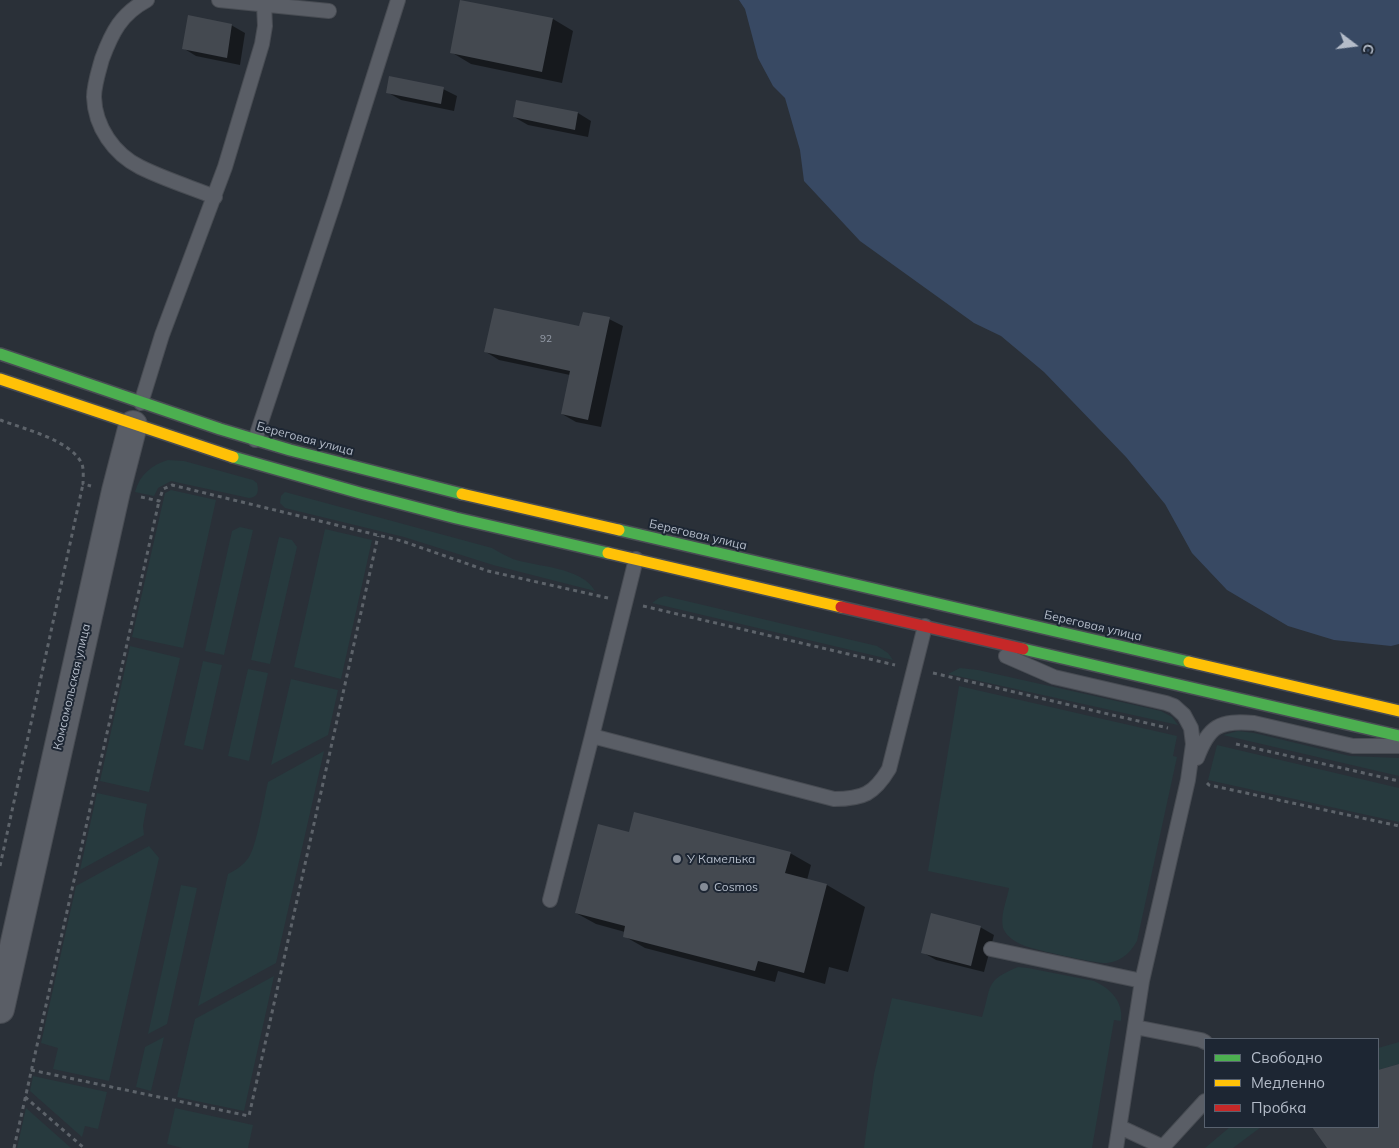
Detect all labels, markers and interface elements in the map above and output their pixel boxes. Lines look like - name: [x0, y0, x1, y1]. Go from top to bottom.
- north arrow: [1329, 20, 1379, 70]
- text: С: [1359, 42, 1378, 56]
- house number: 92: [540, 333, 552, 345]
- street label: Береговая улица: [255, 419, 355, 459]
- street label: Береговая улица: [648, 517, 748, 553]
- street label: Береговая улица: [1043, 608, 1143, 644]
- street label: Комсомольская улица: [50, 623, 94, 751]
- place label: У Камелька: [687, 852, 755, 866]
- marker: У Камелька: [671, 853, 683, 865]
- place label: Cosmos: [714, 880, 758, 894]
- marker: Cosmos: [698, 881, 710, 893]
- legend: [1204, 1038, 1379, 1128]
- text: Свободно: [1251, 1048, 1323, 1067]
- text: Медленно: [1251, 1073, 1325, 1092]
- text: Пробка: [1251, 1098, 1306, 1117]

